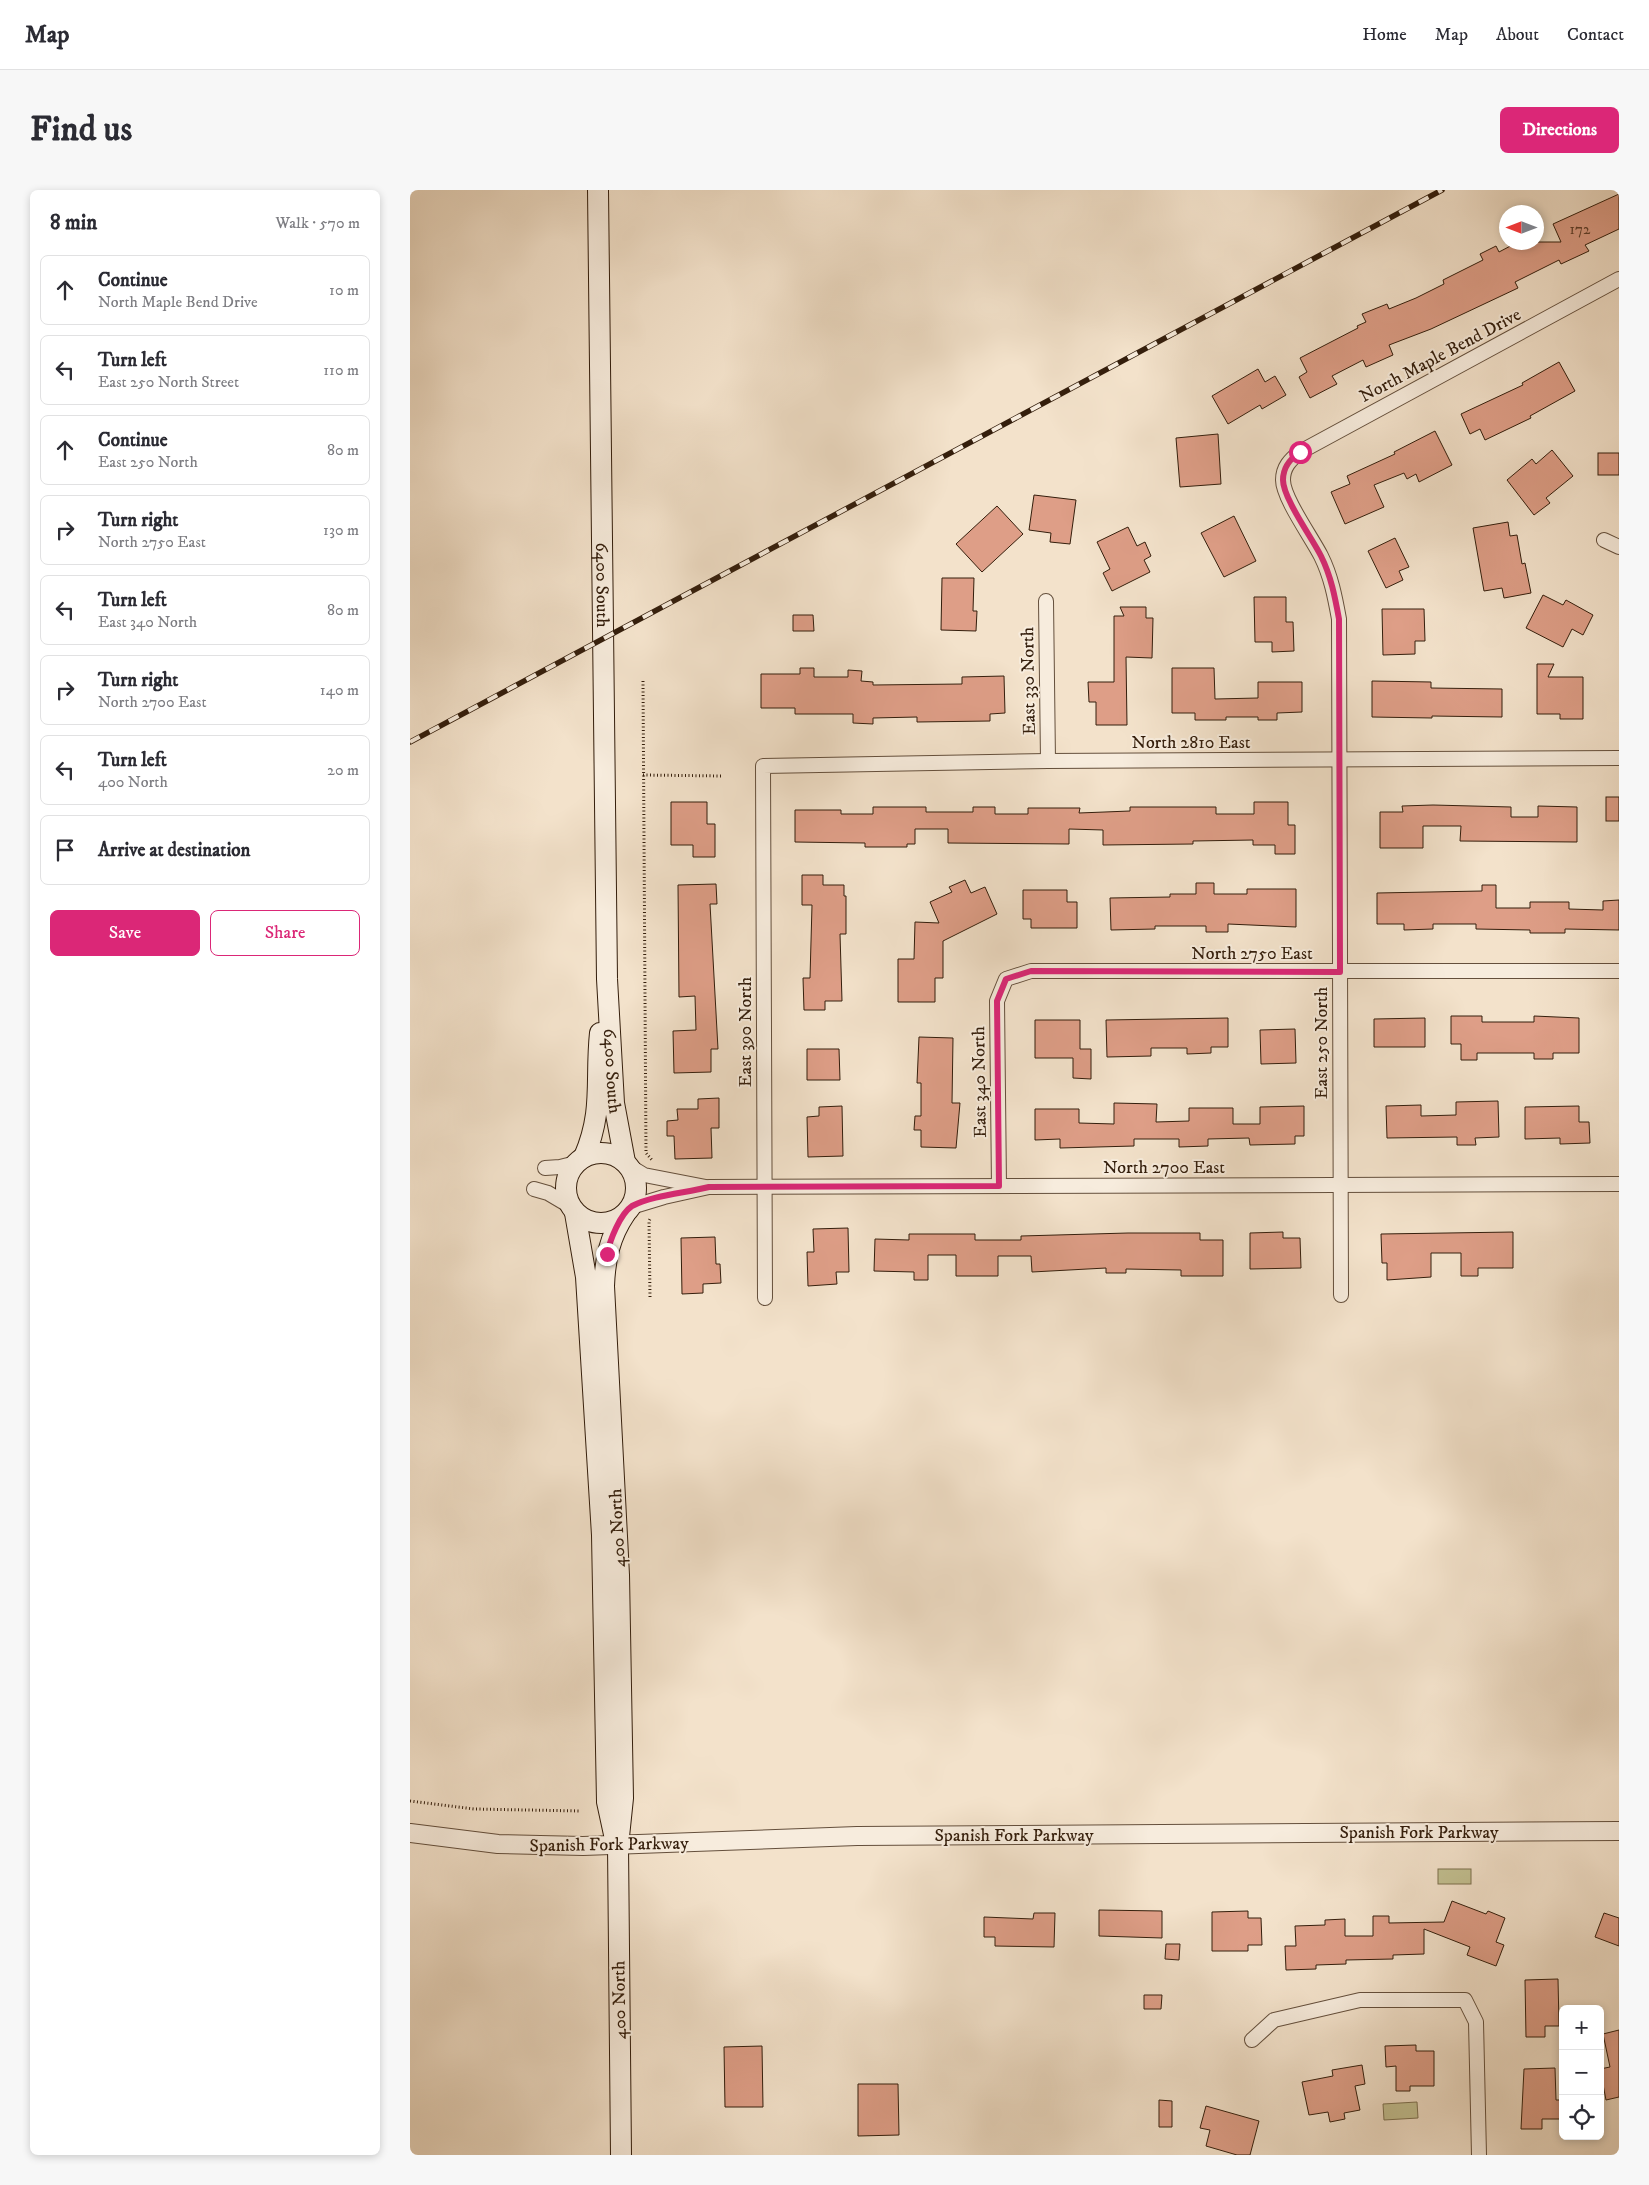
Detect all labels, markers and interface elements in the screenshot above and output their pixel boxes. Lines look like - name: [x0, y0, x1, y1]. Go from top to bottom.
- text: Map: [25, 20, 69, 50]
- text: Home: [1362, 24, 1407, 46]
- text: Map: [1435, 24, 1468, 46]
- text: About: [1496, 24, 1539, 46]
- text: Contact: [1567, 24, 1624, 46]
- button: Directions: [1500, 107, 1619, 153]
- text: Find us: [30, 108, 132, 152]
- north arrow: [1499, 205, 1544, 250]
- text: 8 min: [50, 210, 97, 236]
- text: Walk · 570 m: [276, 213, 360, 233]
- house number: 172: [1570, 220, 1591, 239]
- text: Continue: [98, 269, 168, 292]
- icon: ahead: [51, 276, 79, 304]
- text: 10 m: [329, 280, 359, 300]
- text: North Maple Bend Drive: [98, 292, 258, 312]
- street label: North Maple Bend Drive: [1356, 304, 1525, 408]
- text: Turn left: [98, 349, 167, 372]
- icon: left: [51, 356, 79, 384]
- text: 110 m: [323, 360, 359, 380]
- text: East 250 North Street: [98, 372, 239, 392]
- text: Continue: [98, 429, 168, 452]
- icon: ahead: [51, 436, 79, 464]
- text: 80 m: [327, 440, 359, 460]
- route start: [1289, 441, 1312, 464]
- text: East 250 North: [98, 452, 198, 472]
- text: Turn right: [98, 509, 178, 532]
- icon: right: [51, 516, 79, 544]
- text: 130 m: [323, 520, 359, 540]
- text: North 2750 East: [98, 532, 206, 552]
- street label: 6400 South: [590, 542, 613, 628]
- text: Turn left: [98, 589, 167, 612]
- icon: left: [51, 596, 79, 624]
- text: 80 m: [327, 600, 359, 620]
- text: East 340 North: [98, 612, 197, 632]
- street label: East 330 North: [1017, 626, 1041, 735]
- text: Turn right: [98, 669, 178, 692]
- icon: right: [51, 676, 79, 704]
- text: 140 m: [320, 680, 359, 700]
- text: North 2700 East: [98, 692, 207, 712]
- street label: North 2810 East: [1132, 732, 1251, 754]
- text: Turn left: [98, 749, 167, 772]
- icon: left: [51, 756, 79, 784]
- text: 20 m: [327, 760, 359, 780]
- text: 400 North: [98, 772, 168, 792]
- icon: arrive: [51, 836, 79, 864]
- text: Arrive at destination: [98, 839, 250, 862]
- button: Save: [50, 910, 200, 956]
- button: Share: [210, 910, 360, 956]
- street label: North 2750 East: [1191, 943, 1313, 965]
- street label: East 390 North: [735, 976, 757, 1087]
- street label: East 250 North: [1311, 986, 1333, 1099]
- street label: East 340 North: [968, 1025, 992, 1138]
- street label: 6400 South: [598, 1028, 626, 1116]
- street label: North 2700 East: [1103, 1157, 1225, 1179]
- route end: [596, 1243, 619, 1266]
- street label: 400 North: [605, 1488, 631, 1568]
- street label: Spanish Fork Parkway: [1339, 1822, 1499, 1844]
- street label: Spanish Fork Parkway: [934, 1825, 1094, 1847]
- street label: Spanish Fork Parkway: [529, 1833, 689, 1857]
- street label: 400 North: [608, 1960, 632, 2039]
- map controls: [1559, 2005, 1604, 2140]
- button: +: [1559, 2005, 1604, 2050]
- button: −: [1559, 2050, 1604, 2095]
- button: locate: [1559, 2095, 1604, 2140]

